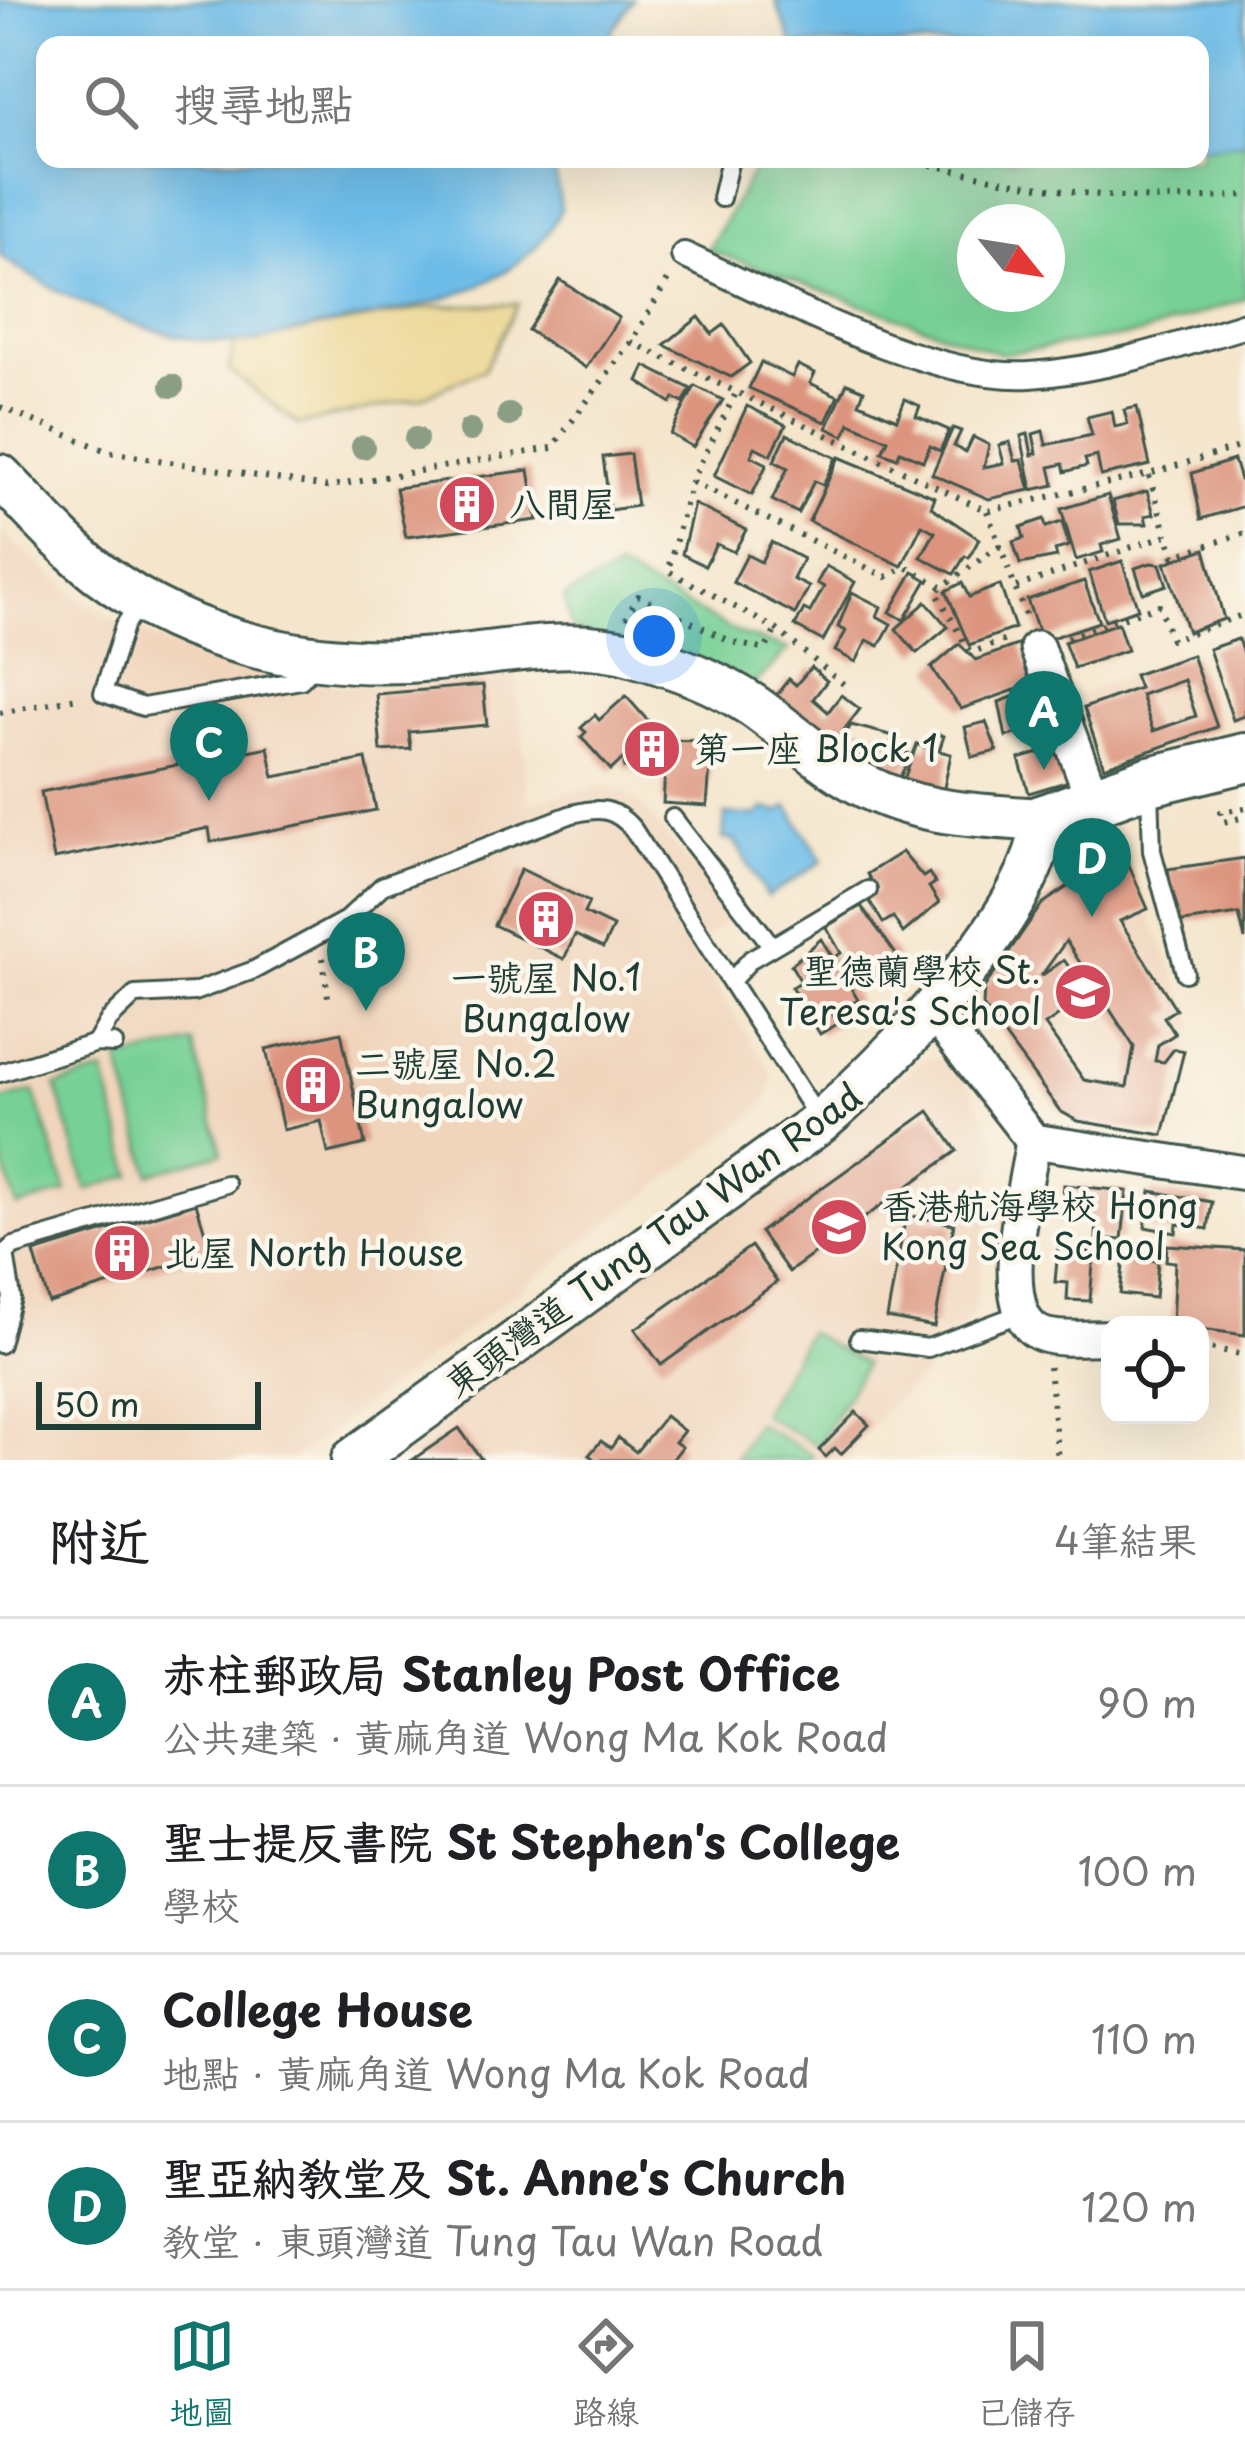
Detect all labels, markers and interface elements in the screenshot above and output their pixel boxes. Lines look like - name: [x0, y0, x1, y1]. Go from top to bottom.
- search box: [36, 36, 1209, 168]
- text: 搜尋地點: [174, 68, 354, 136]
- icon: search: [78, 69, 144, 135]
- north arrow: [957, 204, 1065, 312]
- building icon: 八間屋: [436, 473, 498, 535]
- place label: 八間屋: [509, 475, 617, 529]
- your location: [624, 606, 684, 666]
- pin: A: [1005, 671, 1083, 770]
- pin: C: [170, 702, 248, 801]
- building icon: 第一座 Block 1: [621, 718, 683, 780]
- place label: 第一座 Block 1: [694, 720, 938, 774]
- pin: D: [1053, 818, 1131, 917]
- building icon: 一號屋 No.1 Bungalow: [515, 888, 577, 950]
- pin: B: [327, 912, 405, 1011]
- place label: 聖德蘭學校 St. Teresa's School: [779, 942, 1041, 1037]
- place label: 一號屋 No.1 Bungalow: [451, 949, 641, 1044]
- school or university icon: 聖德蘭學校 St. Teresa's School: [1052, 961, 1114, 1023]
- place label: 二號屋 No.2 Bungalow: [355, 1035, 557, 1130]
- building icon: 二號屋 No.2 Bungalow: [282, 1054, 344, 1116]
- street label: 東頭灣道 Tung Tau Wan Road: [432, 1068, 872, 1409]
- place label: 香港航海學校 Hong Kong Sea School: [881, 1177, 1198, 1272]
- school or university icon: 香港航海學校 Hong Kong Sea School: [808, 1196, 870, 1258]
- building icon: 北屋 North House: [91, 1222, 153, 1284]
- place label: 北屋 North House: [164, 1224, 464, 1278]
- map controls: [1101, 1316, 1209, 1424]
- button: locate: [1101, 1316, 1209, 1424]
- scale bar: [36, 1376, 261, 1429]
- text: 50 m: [54, 1378, 140, 1428]
- text: 附近: [48, 1500, 150, 1577]
- text: 4筆結果: [1054, 1509, 1197, 1568]
- text: 赤柱郵政局 Stanley Post Office: [162, 1638, 841, 1706]
- text: A: [72, 1672, 102, 1731]
- text: 90 m: [1097, 1672, 1197, 1731]
- text: 公共建築 · 黃麻角道 Wong Ma Kok Road: [162, 1706, 889, 1765]
- text: 聖士提反書院 St Stephen's College: [162, 1806, 900, 1874]
- text: B: [74, 1840, 100, 1899]
- text: 100 m: [1078, 1840, 1197, 1899]
- text: 學校: [162, 1874, 240, 1933]
- text: College House: [162, 1974, 473, 2042]
- text: C: [72, 2008, 102, 2067]
- text: 110 m: [1091, 2008, 1197, 2067]
- text: 地點 · 黃麻角道 Wong Ma Kok Road: [162, 2042, 811, 2101]
- text: 聖亞納教堂及 St. Anne's Church: [162, 2142, 846, 2210]
- text: D: [71, 2176, 103, 2235]
- text: 120 m: [1081, 2176, 1197, 2235]
- text: 教堂 · 東頭灣道 Tung Tau Wan Road: [162, 2210, 823, 2269]
- tab: 地圖: [169, 2313, 235, 2435]
- tab: 路線: [573, 2313, 639, 2435]
- tab: 已儲存: [977, 2313, 1076, 2435]

